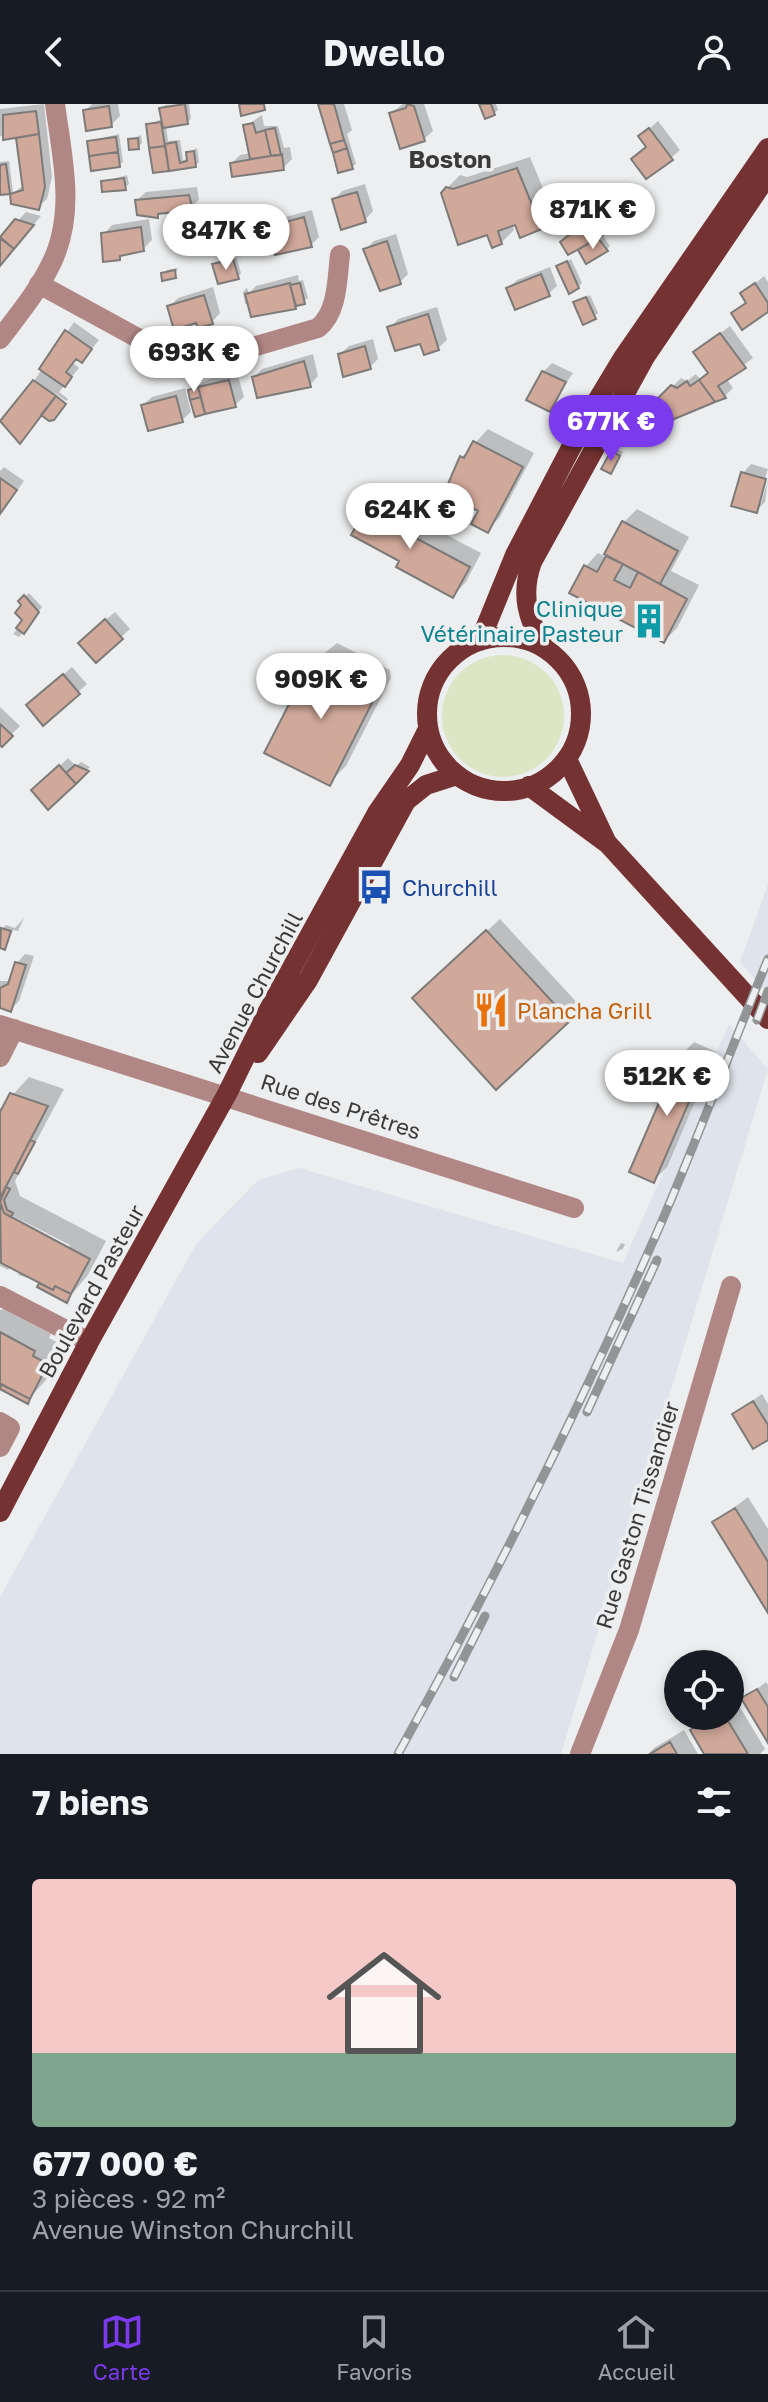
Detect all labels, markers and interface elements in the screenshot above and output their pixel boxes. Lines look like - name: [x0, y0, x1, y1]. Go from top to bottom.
- icon: back: [32, 30, 76, 74]
- icon: person: [692, 30, 736, 74]
- text: Dwello: [323, 31, 445, 74]
- district label: Boston: [408, 144, 492, 173]
- pin: 871K €: [528, 183, 658, 251]
- text: 871K €: [549, 193, 637, 224]
- pin: 847K €: [161, 204, 291, 272]
- text: 847K €: [181, 214, 271, 245]
- pin: 693K €: [129, 326, 259, 394]
- text: 693K €: [148, 336, 240, 367]
- pin: 677K €: [546, 395, 676, 463]
- text: 677K €: [567, 405, 655, 436]
- pin: 624K €: [345, 483, 475, 551]
- text: 624K €: [364, 493, 456, 524]
- place label: Clinique Vétérinaire Pasteur: [421, 595, 623, 647]
- building icon: Clinique Vétérinaire Pasteur: [630, 602, 668, 640]
- pin: 909K €: [256, 653, 386, 721]
- text: 909K €: [274, 663, 368, 694]
- bus stop icon: Churchill: [357, 868, 395, 906]
- place label: Churchill: [402, 874, 498, 901]
- street label: Avenue Churchill: [200, 907, 308, 1077]
- restaurant icon: Plancha Grill: [472, 991, 510, 1029]
- place label: Plancha Grill: [517, 997, 652, 1024]
- pin: 512K €: [602, 1050, 732, 1118]
- text: 512K €: [623, 1060, 711, 1091]
- street label: Rue des Prêtres: [258, 1067, 424, 1145]
- street label: Boulevard Pasteur: [32, 1199, 150, 1382]
- street label: Rue Gaston Tissandier: [590, 1398, 685, 1632]
- map controls: [664, 1650, 744, 1730]
- button: locate: [664, 1650, 744, 1730]
- icon: filters: [692, 1780, 736, 1824]
- text: 7 biens: [32, 1782, 149, 1822]
- icon: home: [312, 1931, 456, 2075]
- text: 677 000 €: [32, 2143, 198, 2183]
- text: 3 pièces · 92 m²: [32, 2183, 225, 2214]
- text: Avenue Winston Churchill: [32, 2214, 354, 2245]
- tab: Carte: [93, 2310, 151, 2385]
- tab: Favoris: [336, 2310, 412, 2385]
- tab: Accueil: [598, 2310, 675, 2385]

